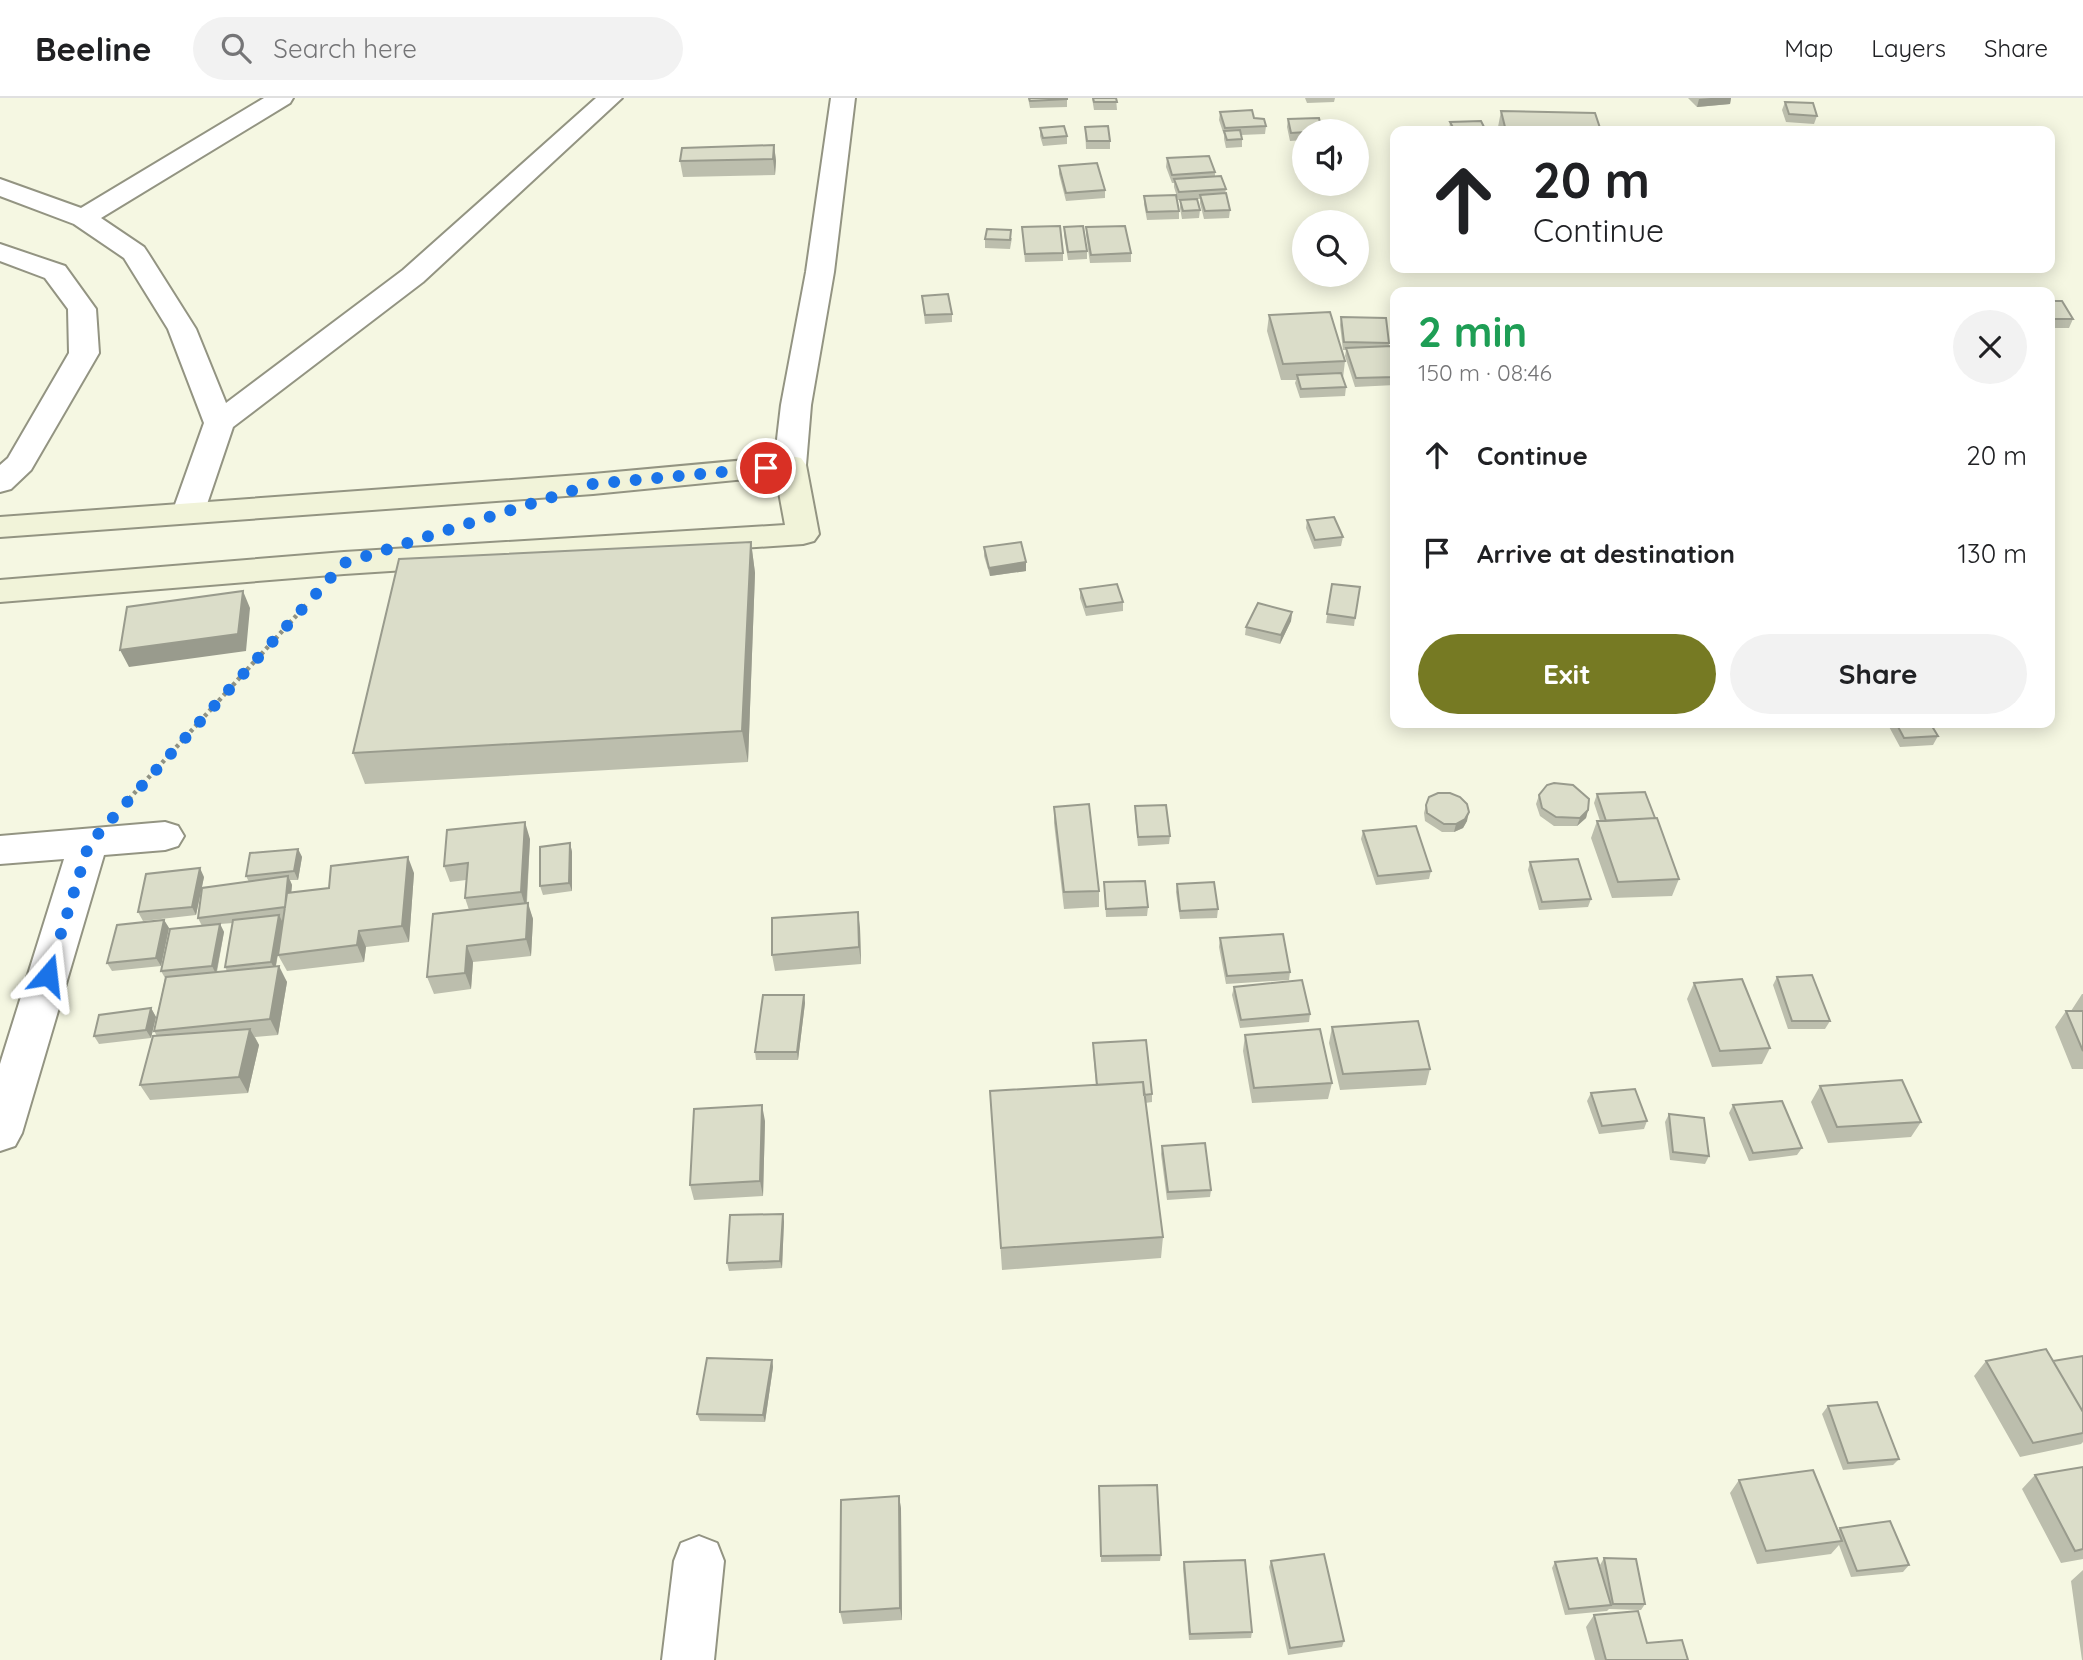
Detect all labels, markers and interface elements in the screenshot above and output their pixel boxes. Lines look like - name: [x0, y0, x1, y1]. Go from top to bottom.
- search box: [193, 17, 683, 80]
- text: Beeline: [35, 28, 151, 69]
- icon: search: [217, 29, 255, 67]
- text: Search here: [273, 32, 417, 65]
- text: Map: [1784, 33, 1833, 63]
- text: Layers: [1871, 33, 1946, 63]
- text: Share: [1984, 33, 2048, 63]
- map controls: [1292, 119, 1369, 287]
- button: sound: [1292, 119, 1369, 196]
- text: 20 m: [1533, 149, 1650, 210]
- icon: ahead: [1418, 154, 1509, 245]
- button: search: [1292, 210, 1369, 287]
- text: Continue: [1533, 210, 1664, 250]
- text: 2 min: [1418, 305, 1527, 358]
- button: close: [1953, 310, 2027, 384]
- text: 150 m · 08:46: [1418, 358, 1552, 387]
- icon: ahead: [1418, 436, 1456, 474]
- pin: [736, 438, 796, 498]
- text: Continue: [1477, 439, 1588, 472]
- text: 20 m: [1966, 439, 2027, 472]
- icon: arrive: [747, 449, 785, 487]
- icon: arrive: [1418, 534, 1456, 572]
- text: Arrive at destination: [1477, 537, 1735, 570]
- text: 130 m: [1957, 537, 2027, 570]
- button: Exit: [1418, 634, 1716, 714]
- button: Share: [1730, 634, 2027, 714]
- position arrow: [11, 938, 85, 1012]

